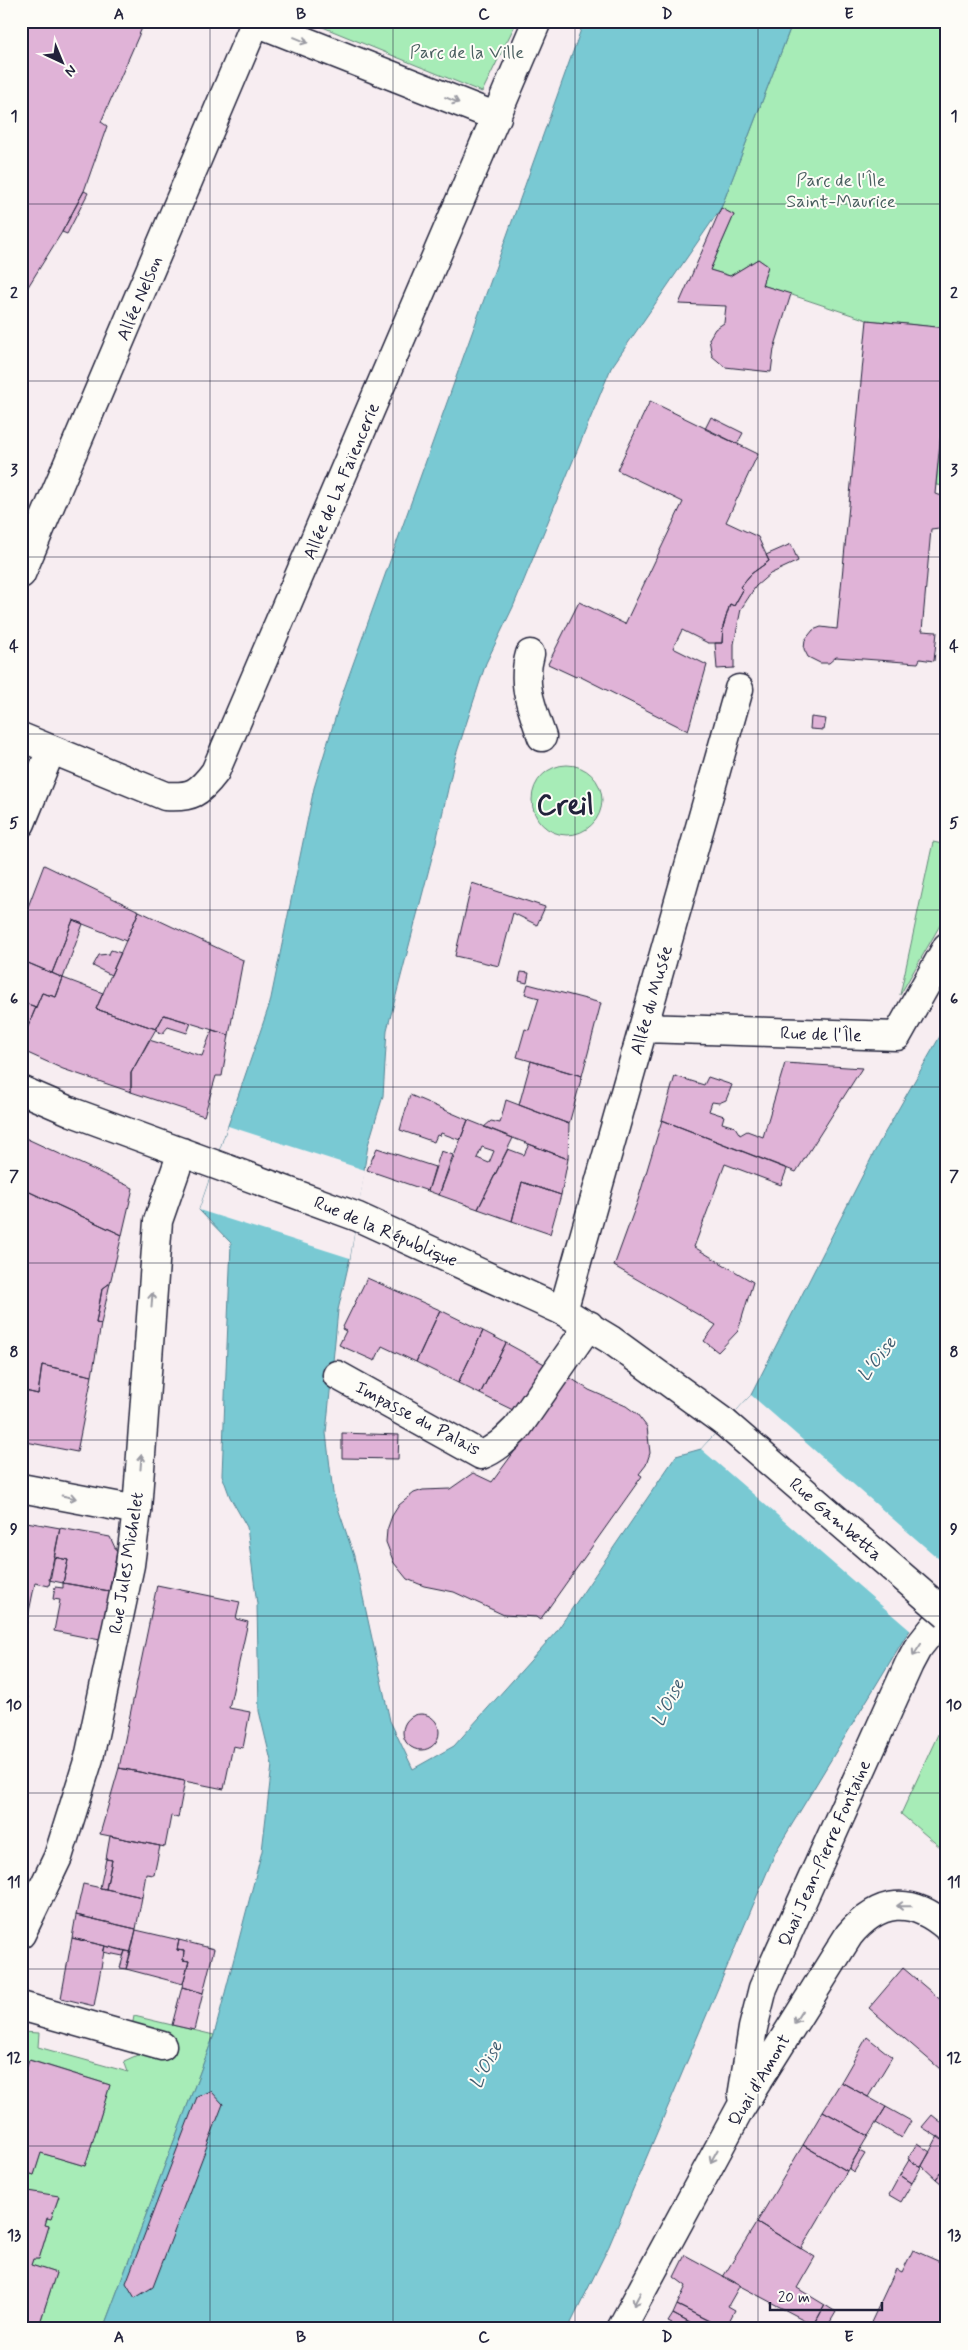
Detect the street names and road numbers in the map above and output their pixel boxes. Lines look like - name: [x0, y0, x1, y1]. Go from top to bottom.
- street label: Allée Nelson: [111, 252, 169, 344]
- street label: Allée de La Faïencerie: [298, 399, 386, 564]
- street label: Allée du Musée: [625, 943, 679, 1058]
- street label: Rue de l'Île: [780, 1022, 862, 1048]
- street label: Rue de la République: [310, 1191, 461, 1273]
- street label: Impasse du Palais: [351, 1376, 484, 1462]
- street label: Rue Gambetta: [784, 1473, 887, 1567]
- street label: Rue Jules Michelet: [104, 1490, 150, 1636]
- street label: Quai Jean-Pierre Fontaine: [773, 1756, 877, 1951]
- street label: Quai d'Amont: [723, 2030, 797, 2131]

